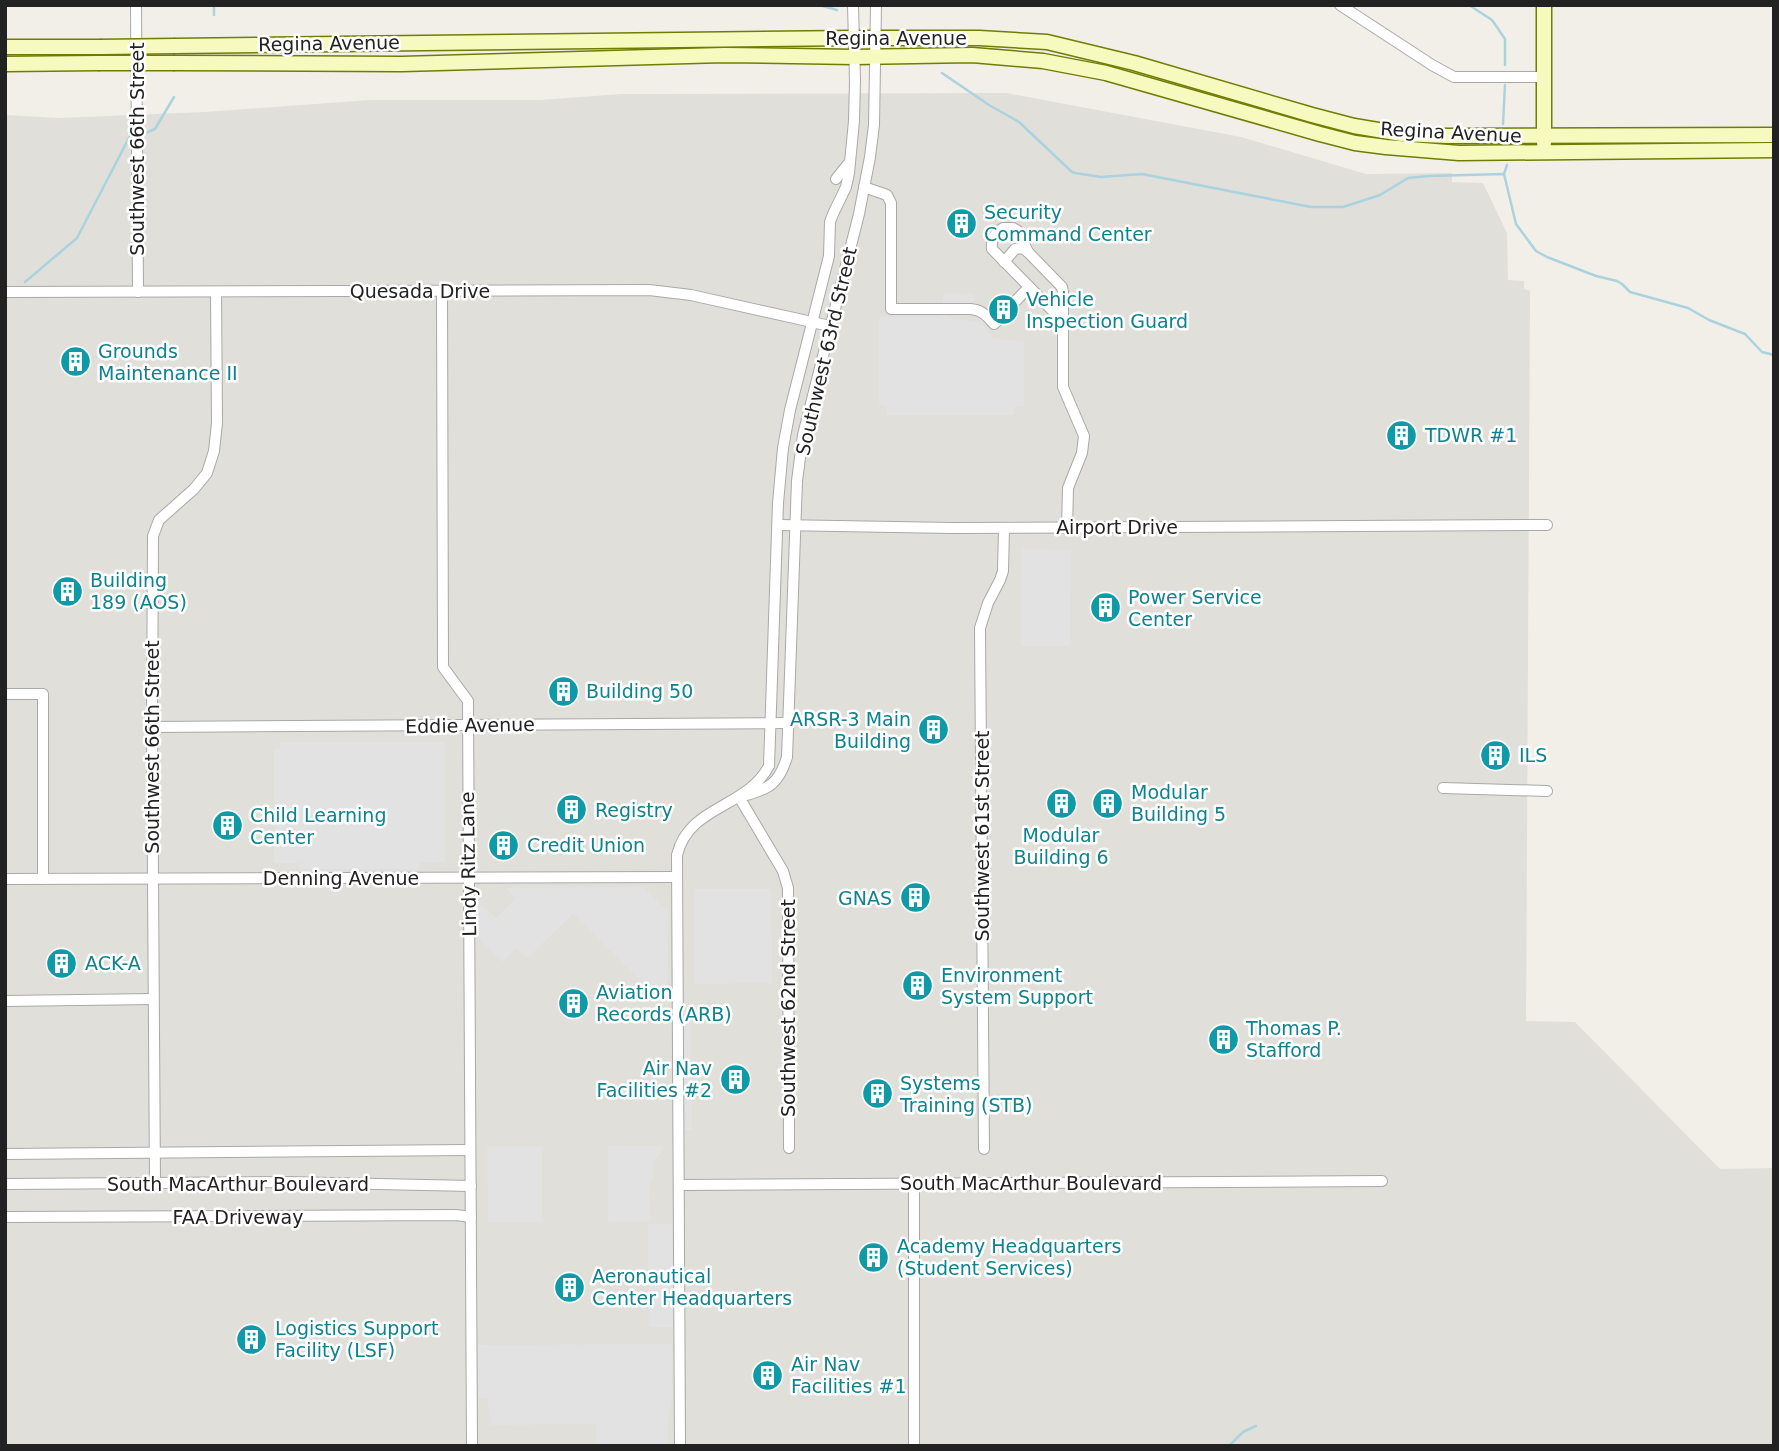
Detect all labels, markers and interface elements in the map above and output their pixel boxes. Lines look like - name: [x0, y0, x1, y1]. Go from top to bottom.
- street label: Regina Avenue: [825, 27, 967, 49]
- street label: Regina Avenue: [258, 31, 400, 55]
- street label: Southwest 66th Street: [126, 42, 148, 256]
- street label: Regina Avenue: [1380, 117, 1522, 147]
- place label: Security Command Center: [984, 201, 1152, 245]
- building icon: Security Command Center: [944, 206, 978, 240]
- street label: Southwest 63rd Street: [791, 245, 861, 457]
- street label: Quesada Drive: [350, 280, 490, 302]
- place label: Vehicle Inspection Guard: [1026, 288, 1188, 332]
- building icon: Vehicle Inspection Guard: [986, 293, 1020, 327]
- place label: Grounds Maintenance II: [98, 340, 238, 384]
- building icon: Grounds Maintenance II: [58, 345, 92, 379]
- building icon: TDWR #1: [1385, 418, 1419, 452]
- place label: TDWR #1: [1424, 424, 1517, 446]
- street label: Airport Drive: [1056, 516, 1178, 538]
- place label: Building 189 (AOS): [90, 569, 187, 613]
- building icon: Building 189 (AOS): [50, 574, 84, 608]
- place label: Power Service Center: [1128, 586, 1262, 630]
- building icon: Power Service Center: [1088, 591, 1122, 625]
- street label: Southwest 66th Street: [141, 640, 163, 854]
- building icon: Building 50: [546, 674, 580, 708]
- place label: Building 50: [586, 680, 693, 702]
- place label: ARSR-3 Main Building: [790, 708, 911, 752]
- street label: Eddie Avenue: [405, 713, 535, 737]
- building icon: ARSR-3 Main Building: [917, 713, 951, 747]
- street label: Southwest 61st Street: [971, 730, 993, 942]
- building icon: ILS: [1479, 738, 1513, 772]
- place label: ILS: [1519, 744, 1547, 766]
- place label: Modular Building 5: [1131, 781, 1226, 825]
- building icon: Modular Building 5: [1091, 786, 1125, 820]
- building icon: Modular Building 6: [1044, 787, 1078, 821]
- street label: Lindy Ritz Lane: [456, 791, 480, 937]
- building icon: Registry: [555, 793, 589, 827]
- place label: Registry: [595, 799, 673, 821]
- place label: Child Learning Center: [250, 804, 386, 848]
- building icon: Child Learning Center: [210, 809, 244, 843]
- place label: Modular Building 6: [1013, 824, 1109, 868]
- building icon: Credit Union: [487, 828, 521, 862]
- place label: Credit Union: [527, 834, 645, 856]
- street label: Denning Avenue: [263, 867, 419, 889]
- building icon: GNAS: [898, 881, 932, 915]
- place label: GNAS: [838, 887, 892, 909]
- street label: Southwest 62nd Street: [777, 899, 799, 1117]
- building icon: ACK-A: [45, 946, 79, 980]
- place label: ACK-A: [85, 952, 141, 974]
- place label: Environment System Support: [941, 964, 1093, 1008]
- building icon: Environment System Support: [901, 969, 935, 1003]
- place label: Aviation Records (ARB): [596, 981, 732, 1025]
- building icon: Aviation Records (ARB): [556, 986, 590, 1020]
- place label: Thomas P. Stafford: [1245, 1017, 1342, 1061]
- building icon: Thomas P. Stafford: [1206, 1022, 1240, 1056]
- place label: Air Nav Facilities #2: [597, 1057, 712, 1101]
- building icon: Air Nav Facilities #2: [718, 1062, 752, 1096]
- place label: Systems Training (STB): [899, 1072, 1033, 1116]
- building icon: Systems Training (STB): [860, 1077, 894, 1111]
- street label: South MacArthur Boulevard: [900, 1172, 1162, 1194]
- street label: South MacArthur Boulevard: [107, 1173, 369, 1195]
- street label: FAA Driveway: [173, 1206, 303, 1228]
- place label: Academy Headquarters (Student Services): [897, 1235, 1121, 1279]
- building icon: Academy Headquarters (Student Services): [857, 1240, 891, 1274]
- place label: Aeronautical Center Headquarters: [592, 1265, 792, 1309]
- building icon: Aeronautical Center Headquarters: [552, 1270, 586, 1304]
- place label: Logistics Support Facility (LSF): [275, 1317, 438, 1361]
- building icon: Logistics Support Facility (LSF): [235, 1322, 269, 1356]
- place label: Air Nav Facilities #1: [791, 1353, 906, 1397]
- building icon: Air Nav Facilities #1: [751, 1358, 785, 1392]

